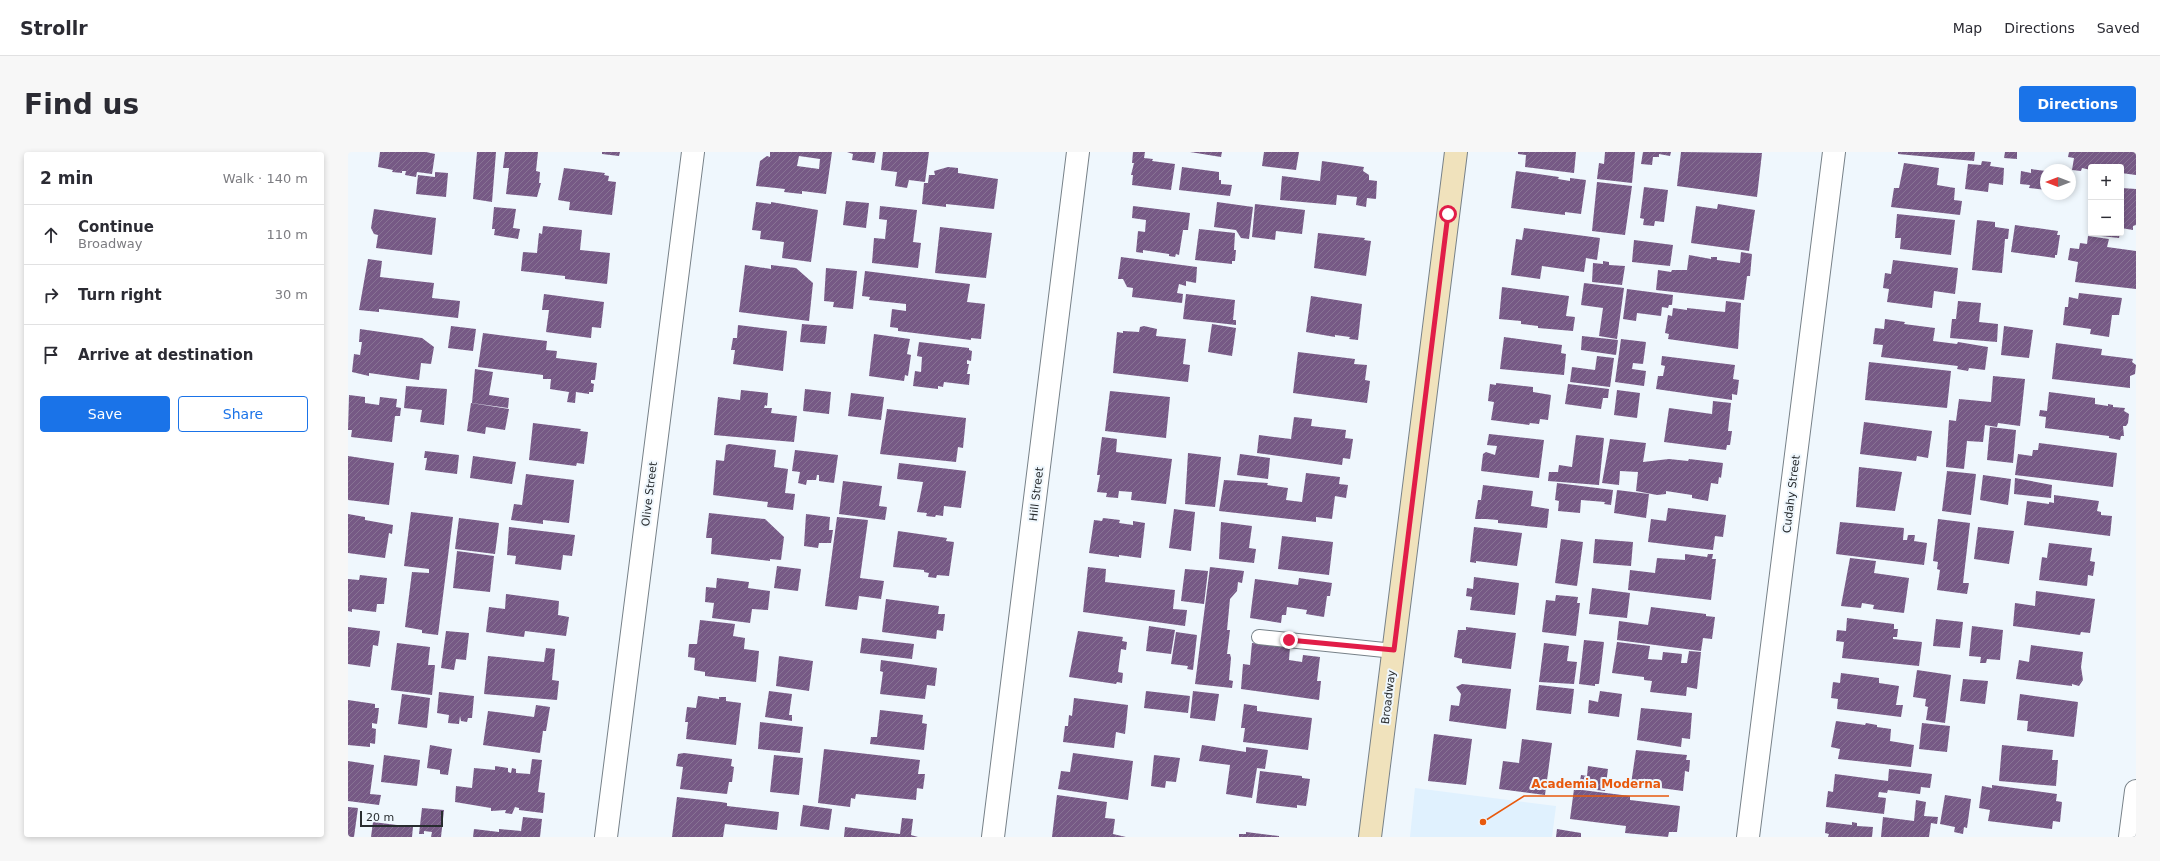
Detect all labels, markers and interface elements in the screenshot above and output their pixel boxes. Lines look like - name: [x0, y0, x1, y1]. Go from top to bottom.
- text: Strollr: [20, 17, 88, 39]
- text: Map: [1953, 20, 1982, 36]
- text: Directions: [2004, 20, 2075, 36]
- text: Saved: [2097, 20, 2140, 36]
- button: Directions: [2019, 86, 2136, 122]
- text: Find us: [24, 88, 139, 121]
- north arrow: [2040, 164, 2076, 200]
- map controls: [2088, 164, 2124, 236]
- button: +: [2088, 164, 2124, 200]
- text: 2 min: [40, 168, 93, 188]
- text: Walk · 140 m: [223, 171, 308, 186]
- button: −: [2088, 200, 2124, 236]
- route start: [1439, 205, 1457, 223]
- text: Continue: [78, 218, 154, 236]
- icon: ahead: [40, 224, 62, 246]
- text: 110 m: [266, 227, 308, 242]
- text: Broadway: [78, 236, 142, 251]
- icon: right: [40, 284, 62, 306]
- text: Turn right: [78, 286, 162, 304]
- text: 30 m: [275, 287, 308, 302]
- icon: arrive: [40, 344, 62, 366]
- text: Arrive at destination: [78, 346, 253, 364]
- button: Save: [40, 396, 170, 432]
- button: Share: [178, 396, 308, 432]
- street label: Cudahy Street: [1780, 453, 1803, 534]
- street label: Olive Street: [639, 460, 660, 527]
- street label: Hill Street: [1027, 466, 1046, 522]
- route end: [1280, 631, 1298, 649]
- street label: Broadway: [1379, 669, 1398, 725]
- callout: Academia Moderna: [1524, 772, 1669, 796]
- text: Academia Moderna: [1531, 777, 1661, 791]
- scale bar: [360, 809, 443, 828]
- text: 20 m: [366, 811, 394, 824]

